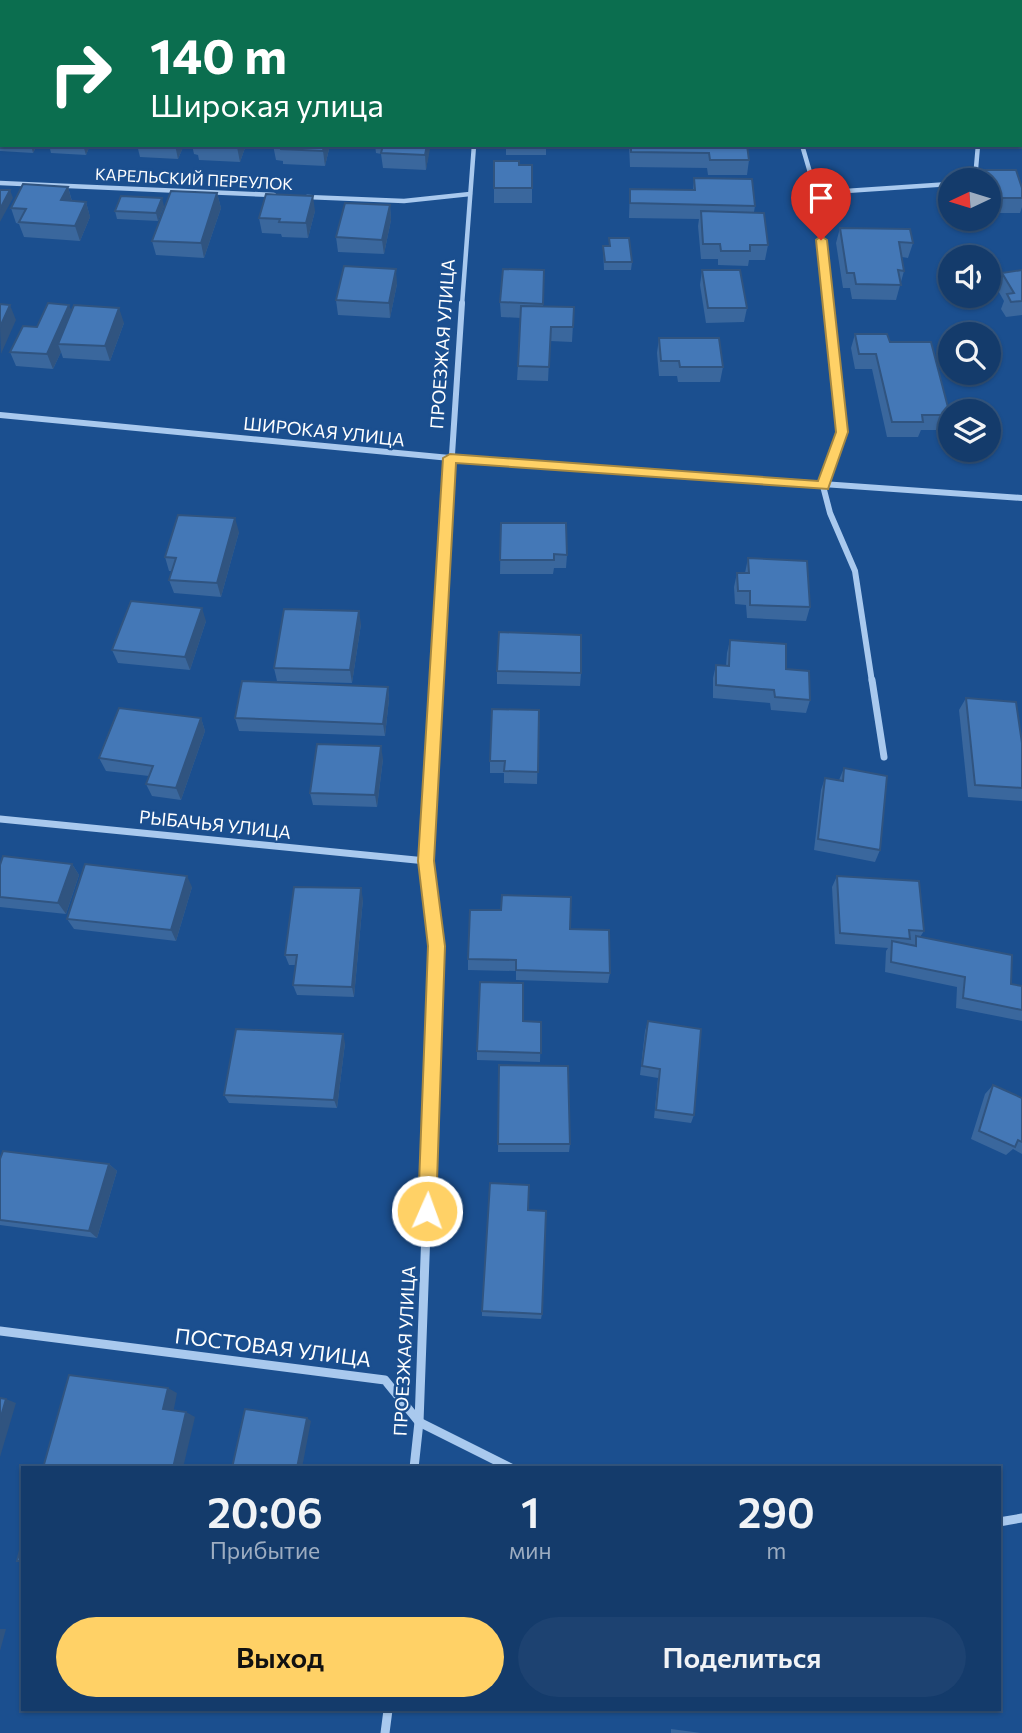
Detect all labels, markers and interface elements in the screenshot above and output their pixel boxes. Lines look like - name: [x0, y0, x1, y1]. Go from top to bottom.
- text: 140 m: [150, 24, 287, 84]
- icon: right: [35, 28, 126, 119]
- text: Широкая улица: [150, 84, 384, 124]
- street label: КАРЕЛЬСКИЙ ПЕРЕУЛОК: [94, 164, 294, 193]
- pin: [791, 168, 851, 240]
- north arrow: [938, 168, 1001, 231]
- map controls: [938, 168, 1001, 462]
- icon: arrive: [802, 179, 840, 217]
- button: sound: [938, 245, 1001, 308]
- street label: ПРОЕЗЖАЯ УЛИЦА: [425, 258, 459, 430]
- button: search: [938, 322, 1001, 385]
- button: layers: [938, 399, 1001, 462]
- street label: ШИРОКАЯ УЛИЦА: [242, 412, 406, 450]
- street label: РЫБАЧЬЯ УЛИЦА: [138, 805, 292, 843]
- position arrow: [390, 1174, 464, 1248]
- street label: ПРОЕЗЖАЯ УЛИЦА: [389, 1265, 419, 1437]
- street label: ПОСТОВАЯ УЛИЦА: [174, 1322, 373, 1371]
- text: 20:06: [207, 1485, 323, 1537]
- text: 1: [521, 1485, 540, 1537]
- text: 290: [738, 1485, 815, 1537]
- text: Прибытие: [210, 1536, 320, 1564]
- text: мин: [509, 1536, 552, 1564]
- text: m: [766, 1536, 786, 1564]
- button: Выход: [56, 1617, 504, 1697]
- button: Поделиться: [518, 1617, 966, 1697]

